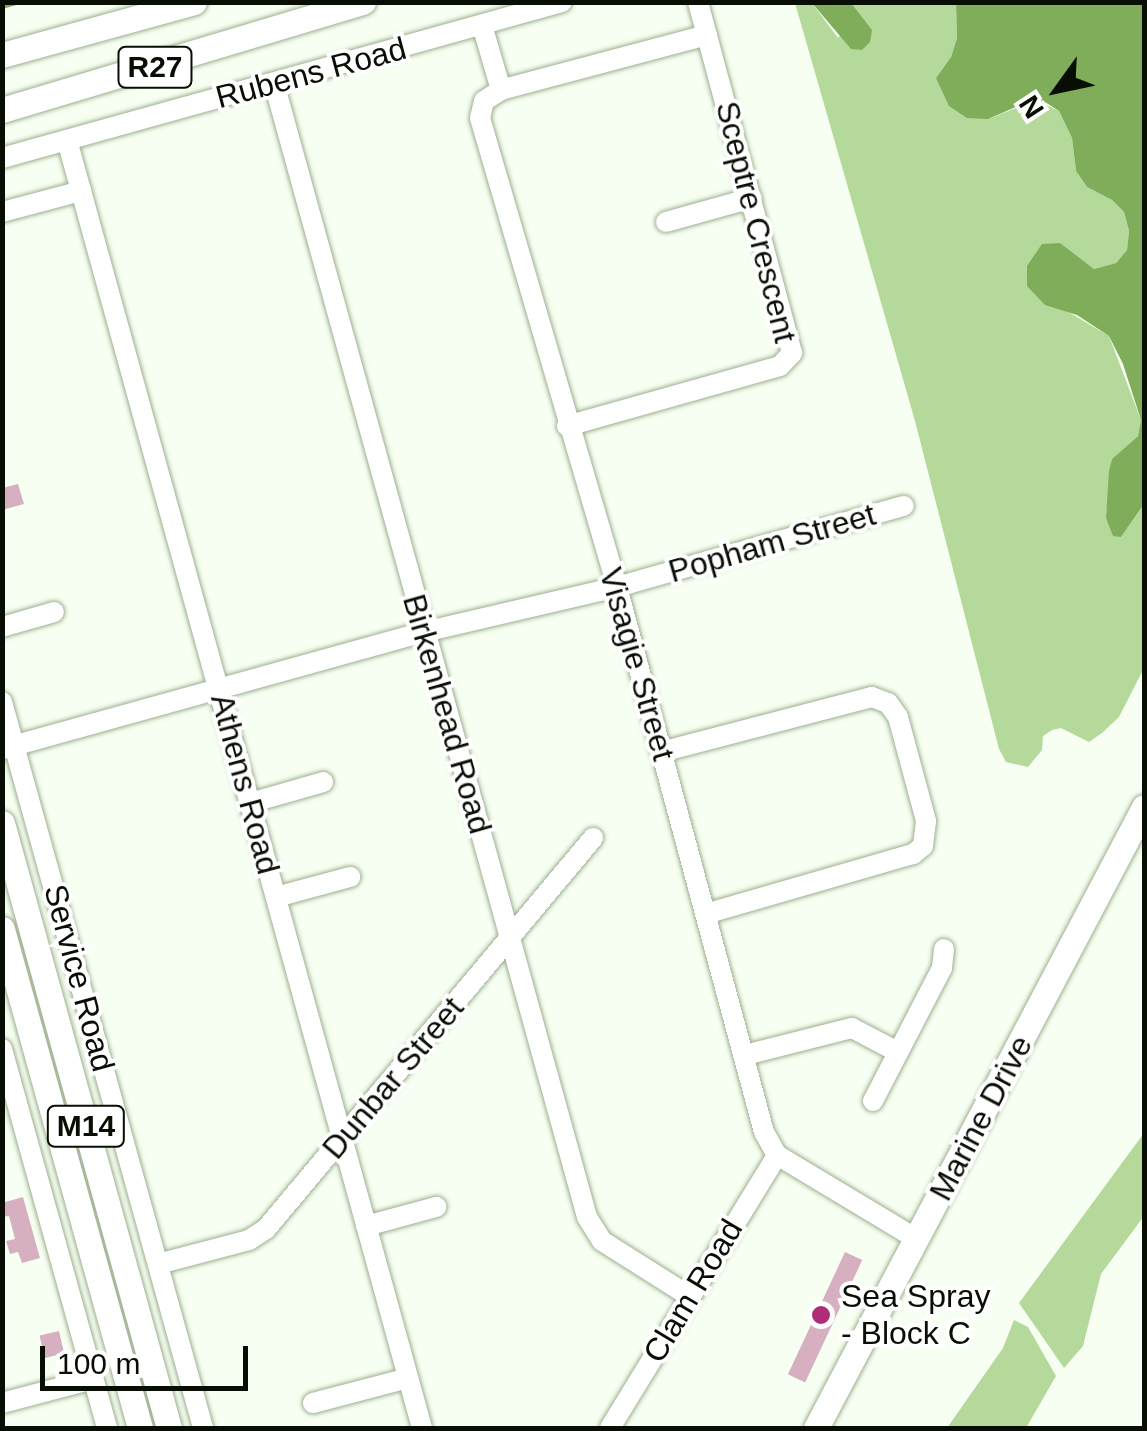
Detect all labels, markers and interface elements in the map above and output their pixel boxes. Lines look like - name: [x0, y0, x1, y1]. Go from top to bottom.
- street label: Rubens Road: [212, 29, 410, 117]
- north arrow: [1007, 40, 1107, 140]
- road number: R27: [115, 42, 195, 92]
- text: N: [1013, 90, 1050, 124]
- street label: Sceptre Crescent: [707, 97, 805, 347]
- street label: Popham Street: [664, 495, 880, 591]
- street label: Visagie Street: [591, 563, 683, 765]
- street label: Birkenhead Road: [394, 590, 500, 838]
- street label: Athens Road: [203, 690, 287, 878]
- street label: Service Road: [36, 880, 122, 1076]
- street label: Dunbar Street: [314, 989, 472, 1167]
- street label: Marine Drive: [921, 1029, 1041, 1207]
- road number: M14: [46, 1101, 126, 1151]
- street label: Clam Road: [635, 1213, 751, 1369]
- place label: Sea Spray - Block C: [841, 1278, 990, 1353]
- marker: Sea Spray - Block C: [810, 1304, 832, 1326]
- scale bar: [45, 1326, 252, 1388]
- text: 100 m: [57, 1347, 140, 1380]

